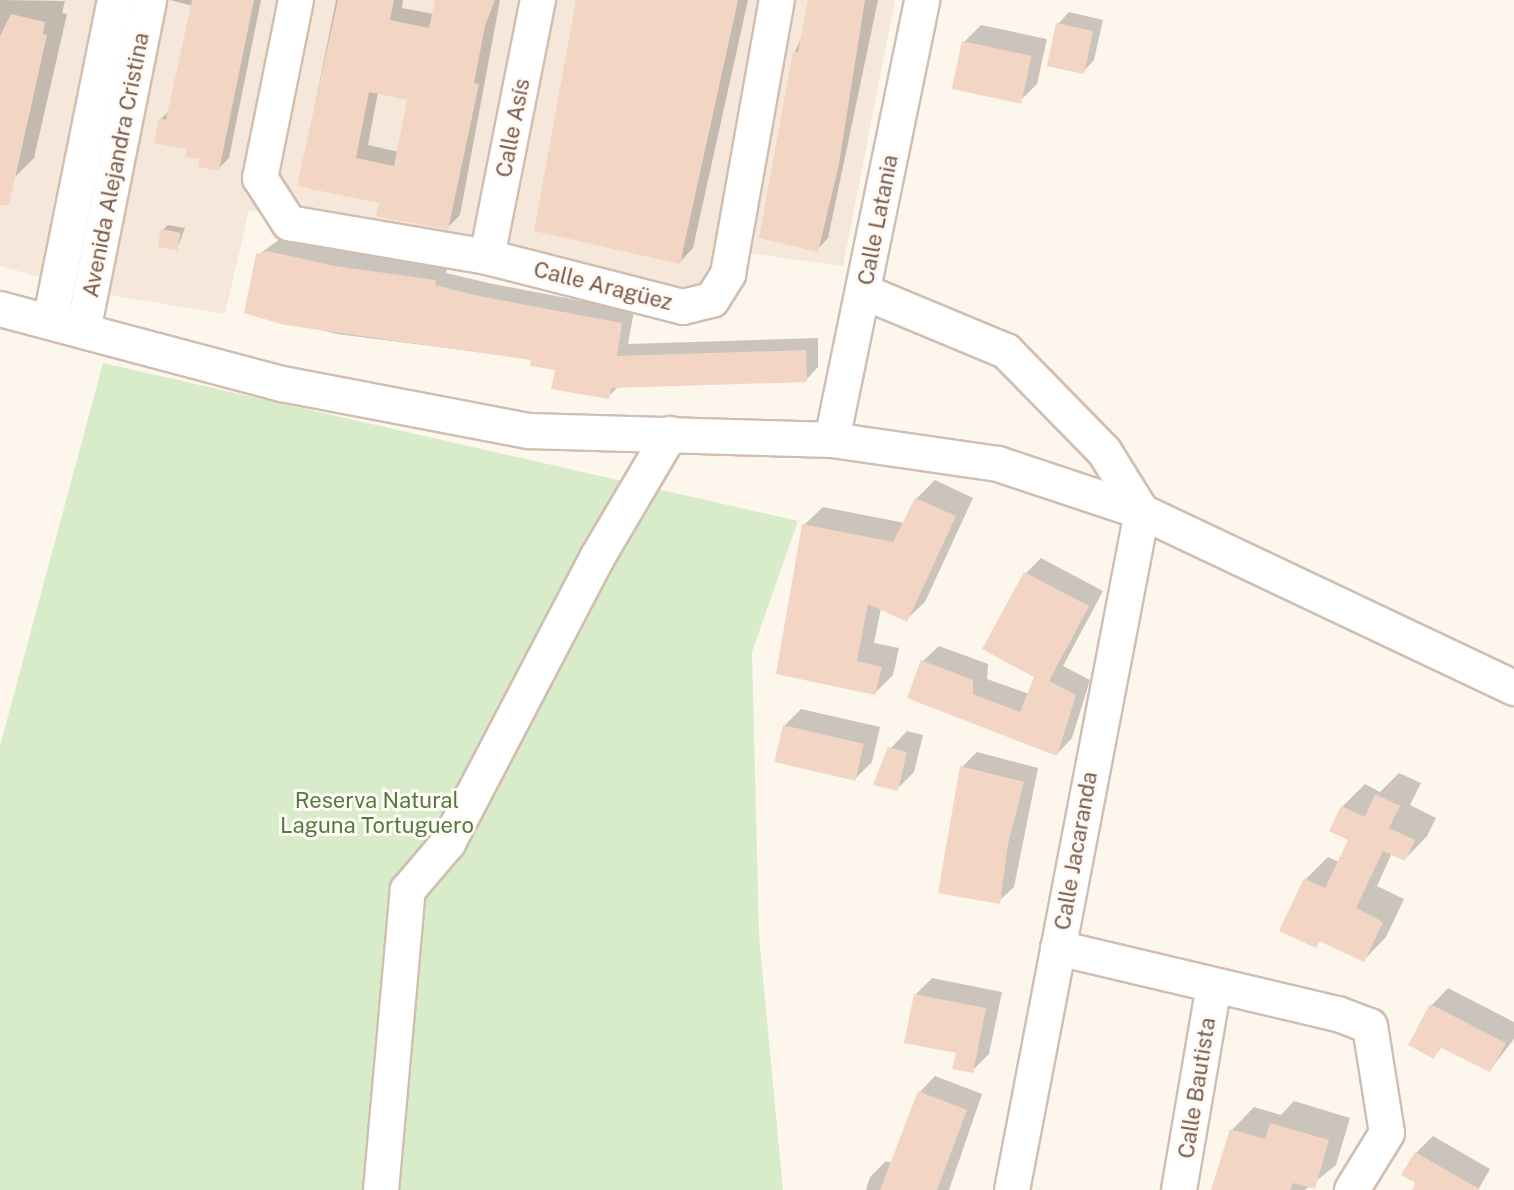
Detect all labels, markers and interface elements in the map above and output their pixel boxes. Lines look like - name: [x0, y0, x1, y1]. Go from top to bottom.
- street label: Avenida Alejandra Cristina: [77, 30, 155, 300]
- street label: Calle Asís: [490, 76, 536, 180]
- street label: Calle Latania: [852, 152, 904, 288]
- street label: Calle Aragüez: [531, 256, 675, 316]
- street label: Calle Jacaranda: [1049, 770, 1103, 932]
- park label: Reserva Natural Laguna Tortuguero: [280, 787, 474, 838]
- street label: Calle Bautista: [1173, 1015, 1221, 1161]

